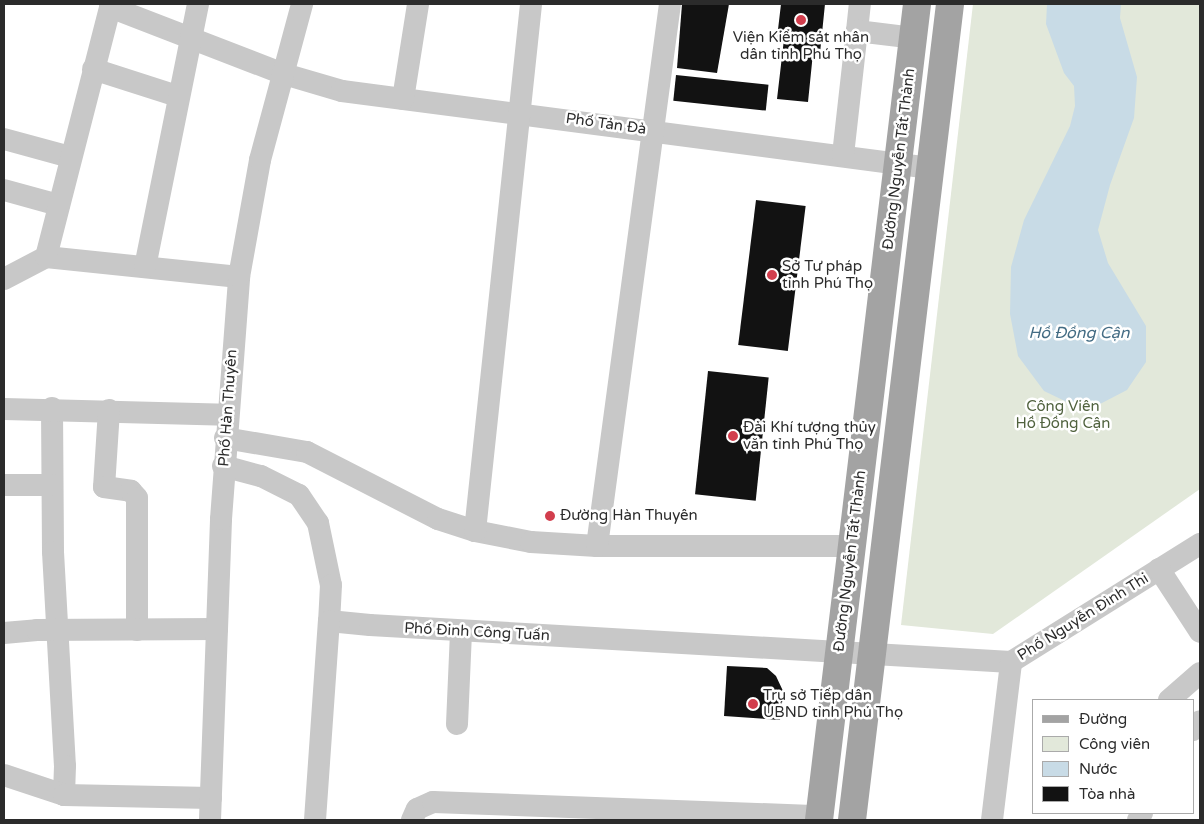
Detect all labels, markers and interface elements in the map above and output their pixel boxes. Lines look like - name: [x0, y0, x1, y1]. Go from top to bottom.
- marker: Viện Kiểm sát nhân dân tỉnh Phú Thọ: [795, 14, 807, 26]
- place label: Viện Kiểm sát nhân dân tỉnh Phú Thọ: [733, 28, 869, 63]
- street label: Đường Nguyễn Tất Thành: [879, 67, 919, 251]
- street label: Phố Tản Đà: [565, 109, 647, 139]
- place label: Sở Tư pháp tỉnh Phú Thọ: [782, 257, 873, 292]
- marker: Sở Tư pháp tỉnh Phú Thọ: [766, 269, 778, 281]
- water label: Hồ Đồng Cận: [1028, 323, 1130, 343]
- street label: Phố Hàn Thuyên: [215, 349, 241, 467]
- park label: Công Viên Hồ Đồng Cận: [1016, 397, 1110, 432]
- place label: Đài Khí tượng thủy văn tỉnh Phú Thọ: [743, 418, 876, 453]
- marker: Đài Khí tượng thủy văn tỉnh Phú Thọ: [727, 430, 739, 442]
- street label: Đường Nguyễn Tất Thành: [830, 469, 870, 653]
- place label: Đường Hàn Thuyên: [560, 507, 698, 525]
- marker: Đường Hàn Thuyên: [544, 510, 556, 522]
- street label: Phố Nguyễn Đình Thi: [1014, 569, 1152, 665]
- street label: Phố Đinh Công Tuấn: [404, 619, 550, 645]
- place label: Trụ sở Tiếp dân UBND tỉnh Phú Thọ: [763, 686, 903, 721]
- marker: Trụ sở Tiếp dân UBND tỉnh Phú Thọ: [747, 698, 759, 710]
- legend: [1032, 699, 1194, 814]
- text: Đường: [1079, 710, 1127, 728]
- text: Công viên: [1079, 735, 1150, 753]
- text: Nước: [1079, 760, 1117, 778]
- text: Tòa nhà: [1079, 785, 1135, 803]

